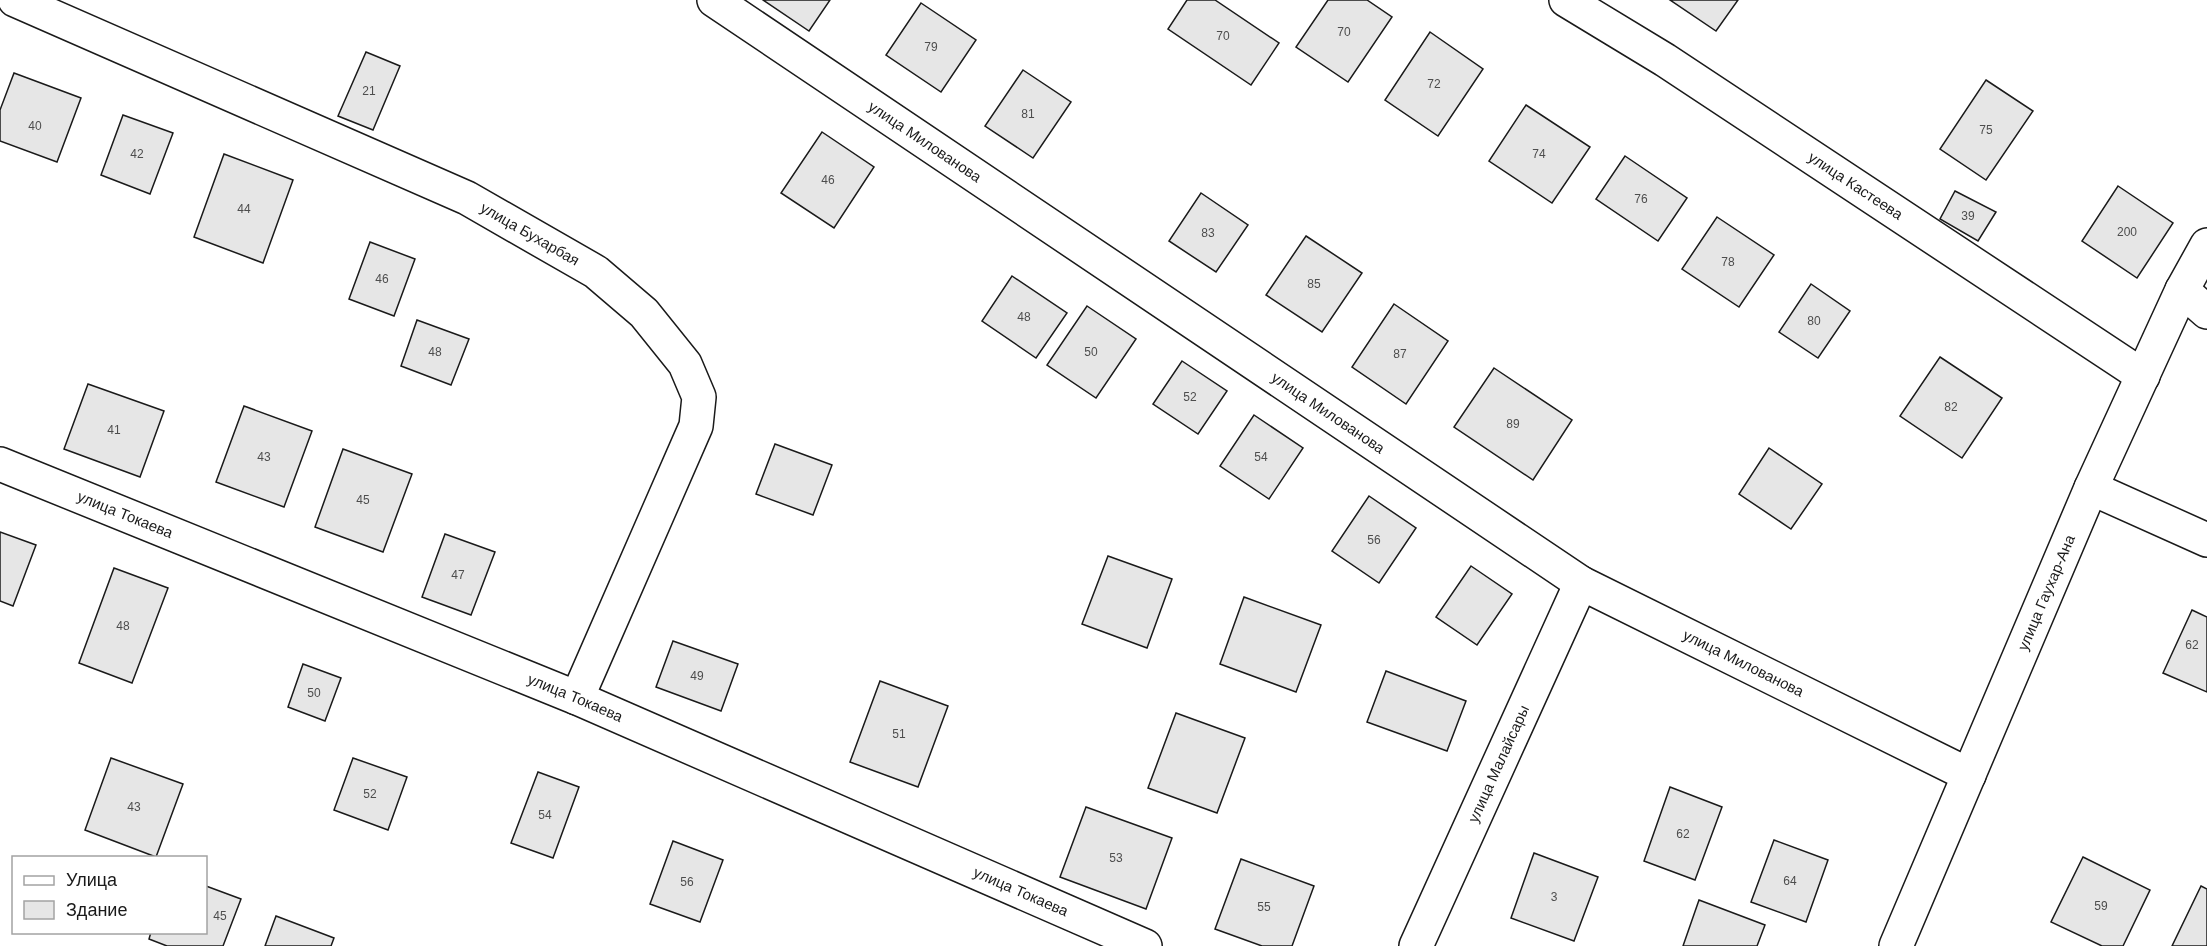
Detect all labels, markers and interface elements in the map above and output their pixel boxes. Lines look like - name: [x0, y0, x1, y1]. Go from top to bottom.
- house number: 70: [1337, 25, 1351, 39]
- house number: 70: [1216, 29, 1230, 43]
- house number: 79: [924, 40, 938, 54]
- house number: 72: [1427, 77, 1441, 91]
- house number: 21: [362, 84, 376, 98]
- street label: улица Милованова: [865, 97, 985, 186]
- house number: 81: [1021, 107, 1035, 121]
- house number: 40: [28, 119, 42, 133]
- house number: 75: [1979, 123, 1993, 137]
- house number: 42: [130, 147, 144, 161]
- house number: 74: [1532, 147, 1546, 161]
- street label: улица Кастеева: [1805, 148, 1907, 223]
- house number: 46: [821, 173, 835, 187]
- house number: 76: [1634, 192, 1648, 206]
- street label: улица Бухарбая: [478, 199, 583, 269]
- house number: 44: [237, 202, 251, 216]
- house number: 39: [1961, 209, 1975, 223]
- house number: 200: [2117, 225, 2137, 239]
- house number: 83: [1201, 226, 1215, 240]
- house number: 78: [1721, 255, 1735, 269]
- house number: 46: [375, 272, 389, 286]
- house number: 85: [1307, 277, 1321, 291]
- house number: 48: [1017, 310, 1031, 324]
- house number: 80: [1807, 314, 1821, 328]
- house number: 48: [428, 345, 442, 359]
- house number: 50: [1084, 345, 1098, 359]
- house number: 87: [1393, 347, 1407, 361]
- street label: улица Милованова: [1269, 368, 1389, 457]
- house number: 52: [1183, 390, 1197, 404]
- house number: 82: [1944, 400, 1958, 414]
- house number: 89: [1506, 417, 1520, 431]
- house number: 41: [107, 423, 121, 437]
- house number: 43: [257, 450, 271, 464]
- house number: 54: [1254, 450, 1268, 464]
- street label: улица Токаева: [75, 487, 176, 541]
- house number: 45: [356, 493, 370, 507]
- street label: улица Гаухар-Ана: [2014, 531, 2078, 653]
- house number: 56: [1367, 533, 1381, 547]
- house number: 47: [451, 568, 465, 582]
- house number: 48: [116, 619, 130, 633]
- street label: улица Милованова: [1680, 626, 1807, 700]
- house number: 62: [2185, 638, 2199, 652]
- house number: 49: [690, 669, 704, 683]
- street label: улица Токаева: [525, 670, 626, 725]
- house number: 50: [307, 686, 321, 700]
- street label: улица Малайсары: [1464, 702, 1532, 825]
- house number: 51: [892, 727, 906, 741]
- house number: 52: [363, 787, 377, 801]
- house number: 43: [127, 800, 141, 814]
- house number: 54: [538, 808, 552, 822]
- house number: 62: [1676, 827, 1690, 841]
- house number: 53: [1109, 851, 1123, 865]
- legend: [12, 856, 207, 934]
- street label: улица Токаева: [971, 863, 1072, 920]
- text: Улица: [66, 870, 118, 890]
- house number: 64: [1783, 874, 1797, 888]
- house number: 56: [680, 875, 694, 889]
- house number: 3: [1551, 890, 1558, 904]
- house number: 59: [2094, 899, 2108, 913]
- text: Здание: [66, 900, 127, 920]
- house number: 55: [1257, 900, 1271, 914]
- house number: 45: [213, 909, 227, 923]

